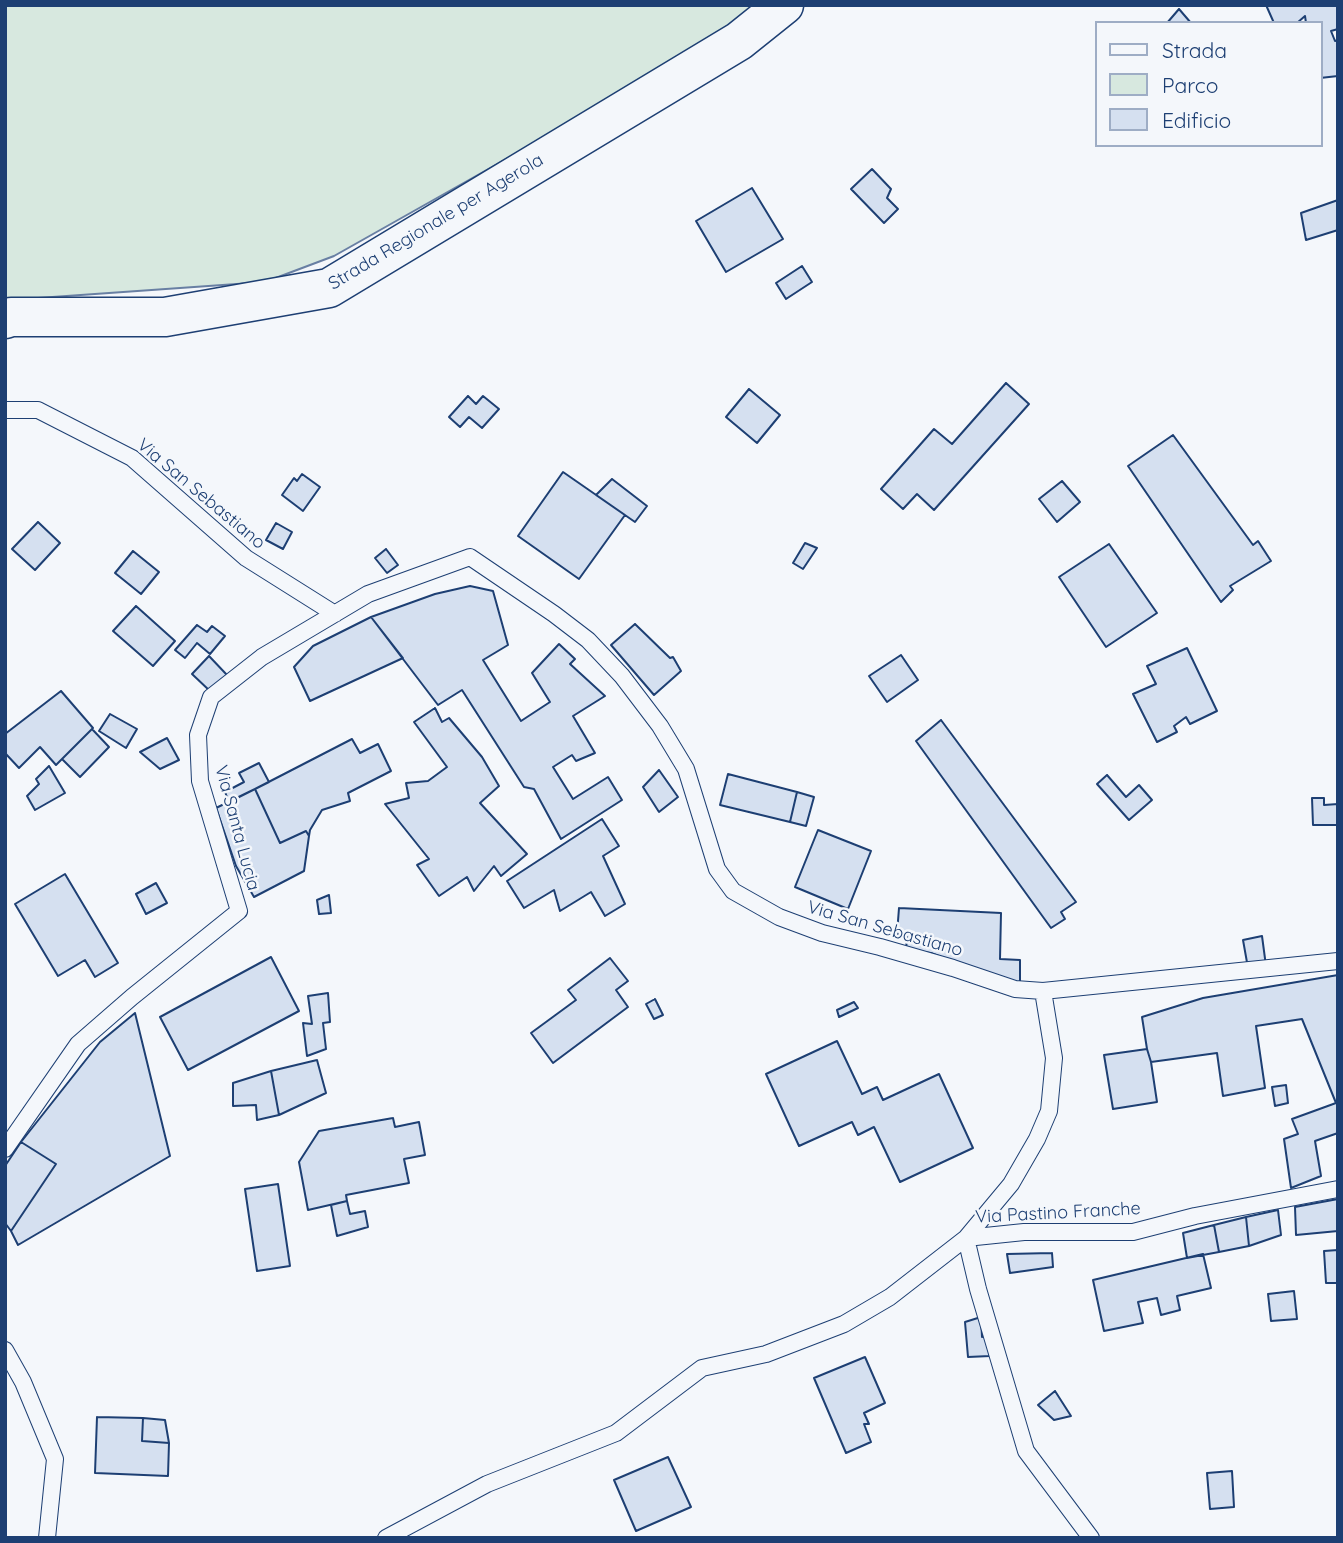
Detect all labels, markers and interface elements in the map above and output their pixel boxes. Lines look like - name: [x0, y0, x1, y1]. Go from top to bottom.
- legend: [1094, 21, 1322, 147]
- text: Strada: [1162, 37, 1227, 63]
- text: Parco: [1162, 72, 1218, 98]
- text: Edificio: [1162, 107, 1231, 133]
- street label: Strada Regionale per Agerola: [325, 149, 547, 295]
- street label: Via San Sebastiano: [133, 434, 269, 554]
- street label: Via Santa Lucia: [210, 763, 264, 893]
- street label: Via San Sebastiano: [805, 896, 965, 962]
- street label: Via Pastino Franche: [975, 1198, 1141, 1228]

